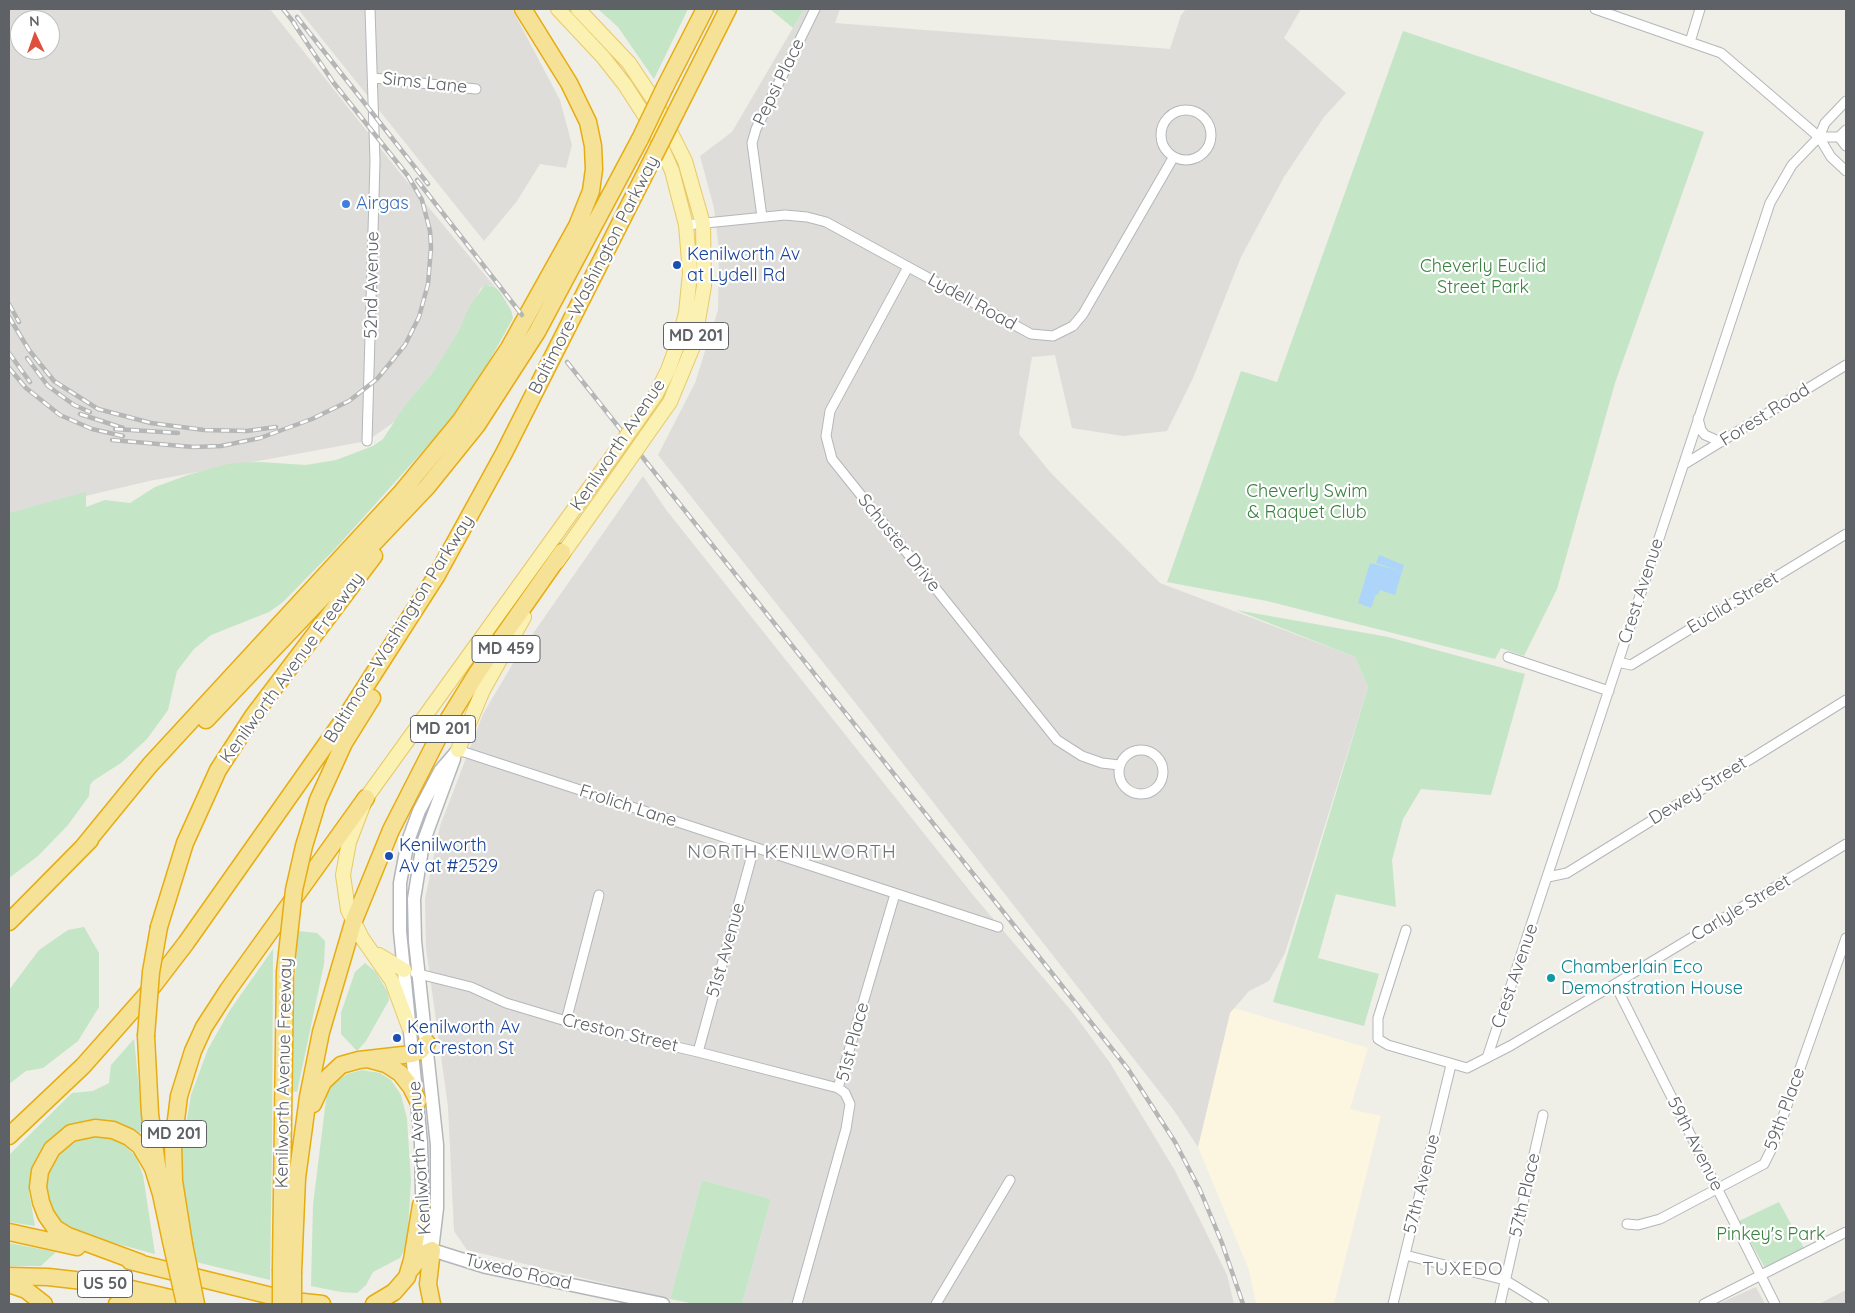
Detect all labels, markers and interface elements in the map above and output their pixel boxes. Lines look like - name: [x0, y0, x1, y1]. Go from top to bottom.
- north arrow: [10, 10, 60, 60]
- text: N: [29, 12, 40, 30]
- street label: Pepsi Place: [749, 35, 809, 129]
- street label: Sims Lane: [382, 68, 468, 98]
- street label: Baltimore-Washington Parkway: [524, 152, 664, 398]
- place label: Airgas: [356, 193, 409, 215]
- marker: Airgas: [340, 198, 352, 210]
- street label: 52nd Avenue: [360, 231, 384, 339]
- place label: Kenilworth Av at Lydell Rd: [687, 244, 800, 286]
- park label: Cheverly Euclid Street Park: [1420, 256, 1546, 298]
- marker: Kenilworth Av at Lydell Rd: [671, 259, 683, 271]
- street label: Lydell Road: [924, 269, 1020, 335]
- road number: MD 201: [664, 322, 728, 350]
- street label: Kenilworth Avenue: [566, 375, 670, 515]
- street label: Forest Road: [1716, 379, 1814, 451]
- park label: Cheverly Swim & Raquet Club: [1246, 481, 1368, 524]
- street label: Schuster Drive: [853, 490, 945, 596]
- street label: Baltimore-Washington Parkway: [320, 511, 478, 747]
- street label: Crest Avenue: [1614, 536, 1668, 646]
- street label: Euclid Street: [1683, 567, 1783, 639]
- street label: Kenilworth Avenue Freeway: [215, 568, 369, 768]
- road number: MD 459: [472, 636, 540, 662]
- road number: MD 201: [410, 716, 476, 742]
- street label: Dewey Street: [1645, 752, 1751, 830]
- street label: Frolich Lane: [577, 780, 679, 832]
- place label: Kenilworth Av at #2529: [399, 835, 498, 878]
- district label: NORTH KENILWORTH: [685, 841, 899, 863]
- marker: Kenilworth Av at #2529: [383, 850, 395, 862]
- street label: Carlyle Street: [1687, 870, 1795, 946]
- street label: 51st Avenue: [702, 900, 750, 1000]
- street label: Crest Avenue: [1487, 921, 1543, 1031]
- street label: Kenilworth Avenue Freeway: [271, 957, 297, 1189]
- place label: Chamberlain Eco Demonstration House: [1561, 957, 1743, 1000]
- marker: Chamberlain Eco Demonstration House: [1545, 972, 1557, 984]
- street label: 51st Place: [832, 1000, 874, 1084]
- street label: Creston Street: [560, 1009, 680, 1057]
- place label: Kenilworth Av at Creston St: [407, 1017, 520, 1060]
- marker: Kenilworth Av at Creston St: [391, 1032, 403, 1044]
- street label: 59th Place: [1760, 1065, 1810, 1153]
- street label: Kenilworth Avenue: [404, 1080, 436, 1236]
- street label: 59th Avenue: [1662, 1093, 1728, 1195]
- road number: MD 201: [142, 1120, 206, 1148]
- street label: 57th Avenue: [1399, 1132, 1445, 1236]
- street label: 57th Place: [1505, 1151, 1545, 1239]
- park label: Pinkey's Park: [1716, 1224, 1826, 1246]
- street label: Tuxedo Road: [462, 1249, 574, 1295]
- district label: TUXEDO: [1422, 1258, 1504, 1280]
- road number: US 50: [78, 1270, 132, 1298]

